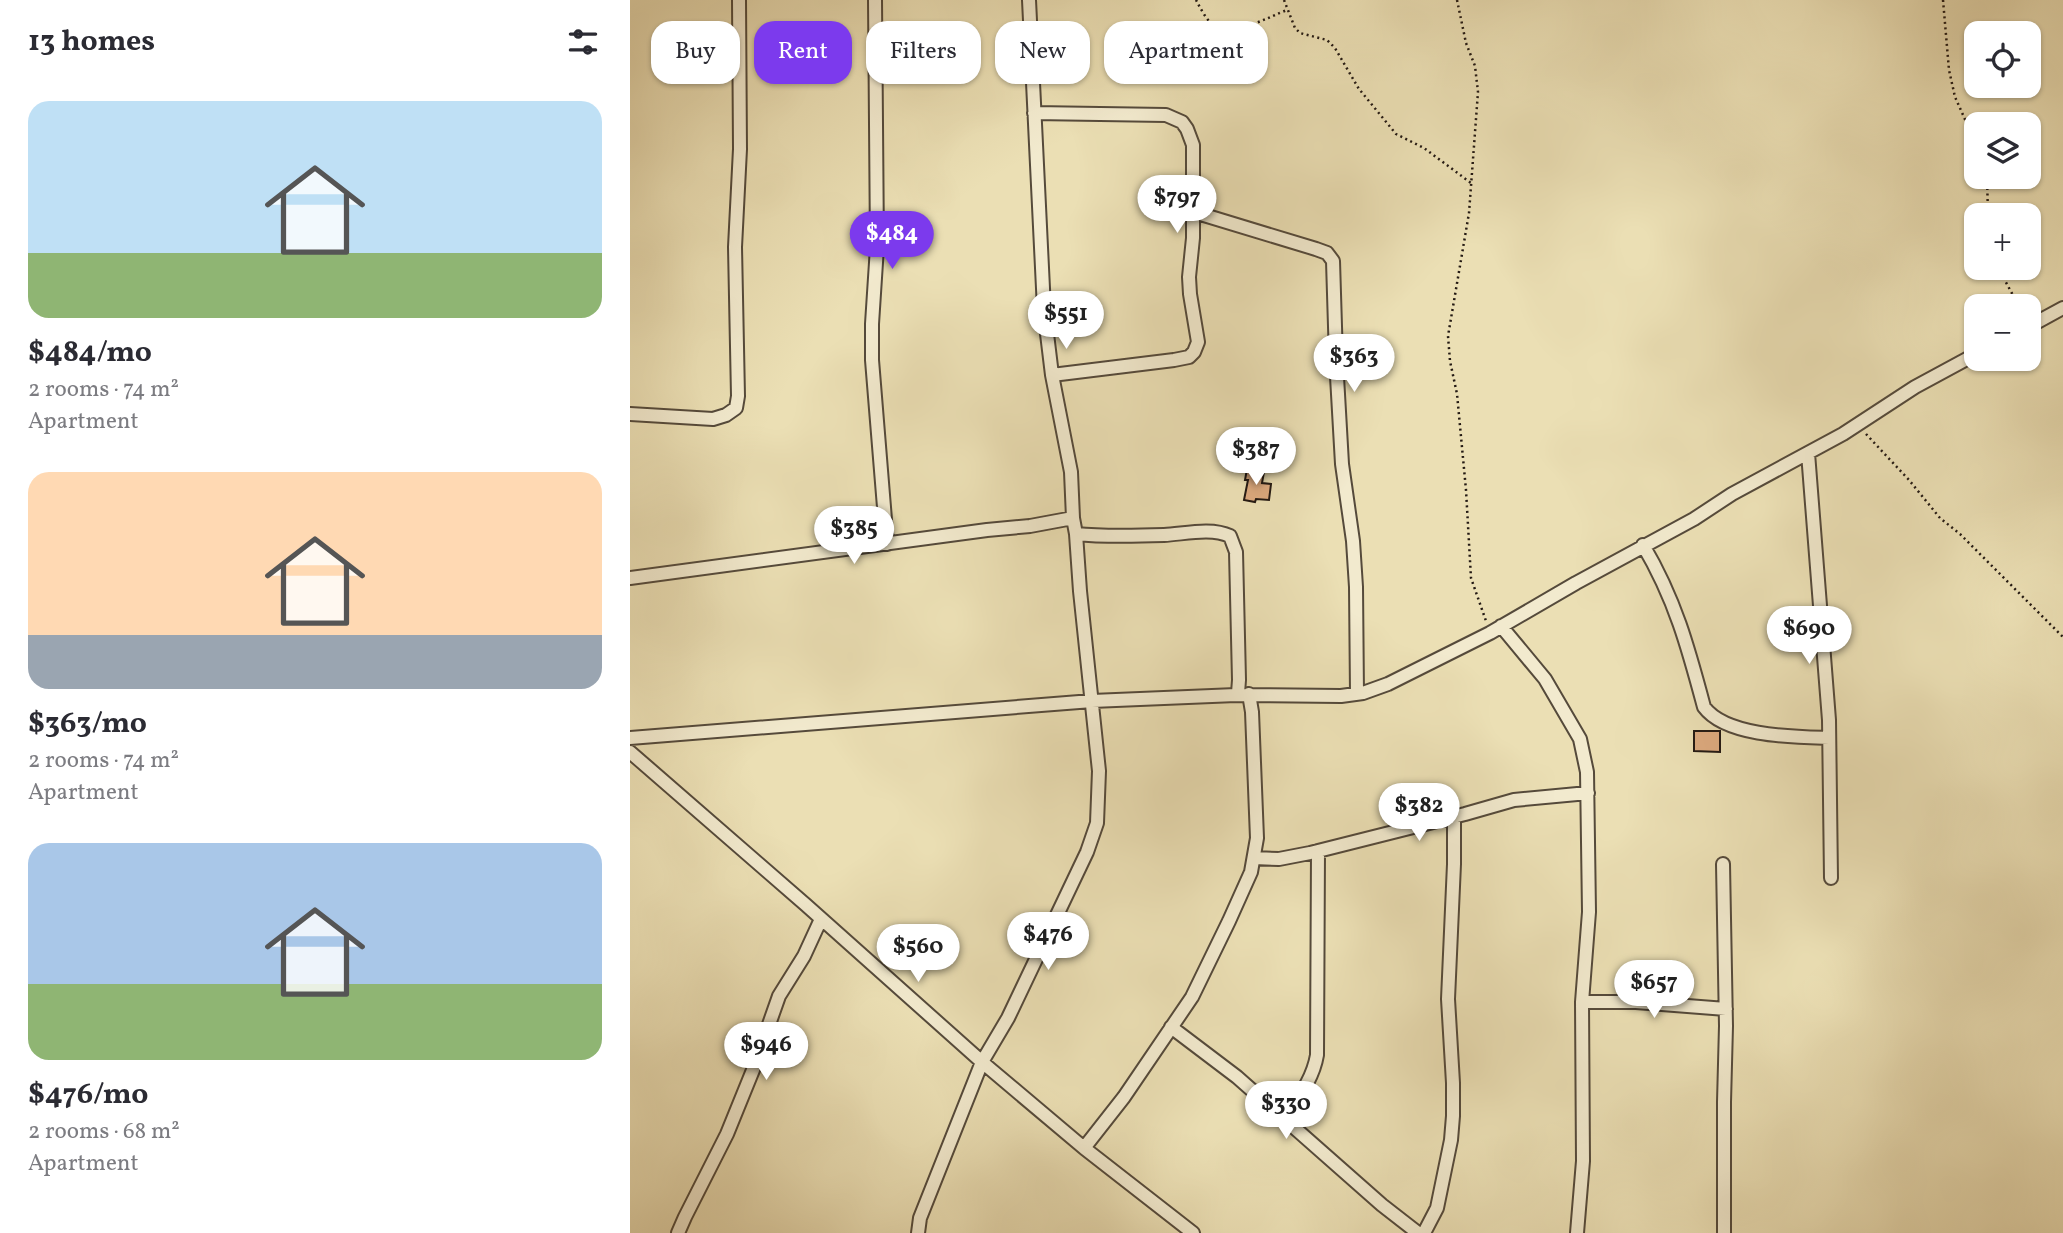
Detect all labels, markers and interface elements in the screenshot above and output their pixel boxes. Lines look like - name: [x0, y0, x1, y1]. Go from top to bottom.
- text: 13 homes: [28, 21, 155, 63]
- chip: Buy: [651, 21, 740, 84]
- chip: Rent: [754, 21, 852, 84]
- chip: Filters: [866, 21, 981, 84]
- chip: New: [995, 21, 1090, 84]
- chip: Apartment: [1104, 21, 1268, 84]
- map controls: [1964, 21, 2041, 371]
- button: locate: [1964, 21, 2041, 98]
- icon: filters: [564, 23, 602, 61]
- button: layers: [1964, 112, 2041, 189]
- icon: home: [252, 147, 378, 273]
- pin: $797: [1136, 176, 1218, 235]
- text: $797: [1153, 182, 1201, 214]
- button: +: [1964, 203, 2041, 280]
- pin: $484: [851, 212, 933, 271]
- text: $484: [866, 218, 918, 250]
- pin: $551: [1025, 292, 1107, 351]
- button: −: [1964, 294, 2041, 371]
- text: $551: [1044, 298, 1088, 330]
- text: $484/mo: [28, 332, 152, 374]
- pin: $363: [1313, 334, 1395, 394]
- text: $363: [1330, 341, 1378, 373]
- text: 2 rooms · 74 m²: [28, 374, 179, 406]
- text: Apartment: [28, 406, 139, 438]
- pin: $387: [1215, 428, 1297, 487]
- text: $387: [1232, 434, 1280, 466]
- pin: $385: [813, 506, 895, 566]
- text: $385: [830, 513, 878, 545]
- icon: home: [252, 518, 378, 644]
- pin: $690: [1768, 606, 1850, 666]
- text: $690: [1783, 613, 1835, 645]
- text: $363/mo: [28, 703, 147, 745]
- text: 2 rooms · 74 m²: [28, 745, 179, 777]
- text: Apartment: [28, 777, 139, 809]
- pin: $382: [1378, 784, 1460, 843]
- text: $382: [1395, 790, 1443, 822]
- icon: home: [252, 889, 378, 1015]
- pin: $476: [1007, 912, 1089, 972]
- text: $476: [1023, 919, 1073, 951]
- pin: $560: [877, 925, 959, 984]
- text: $560: [893, 931, 943, 963]
- pin: $657: [1613, 960, 1695, 1020]
- text: $657: [1630, 967, 1678, 999]
- pin: $946: [725, 1023, 807, 1082]
- text: $946: [740, 1029, 792, 1061]
- text: $476/mo: [28, 1074, 149, 1116]
- pin: $330: [1245, 1082, 1327, 1141]
- text: $330: [1261, 1088, 1311, 1120]
- text: 2 rooms · 68 m²: [28, 1116, 180, 1148]
- text: Apartment: [28, 1148, 139, 1180]

